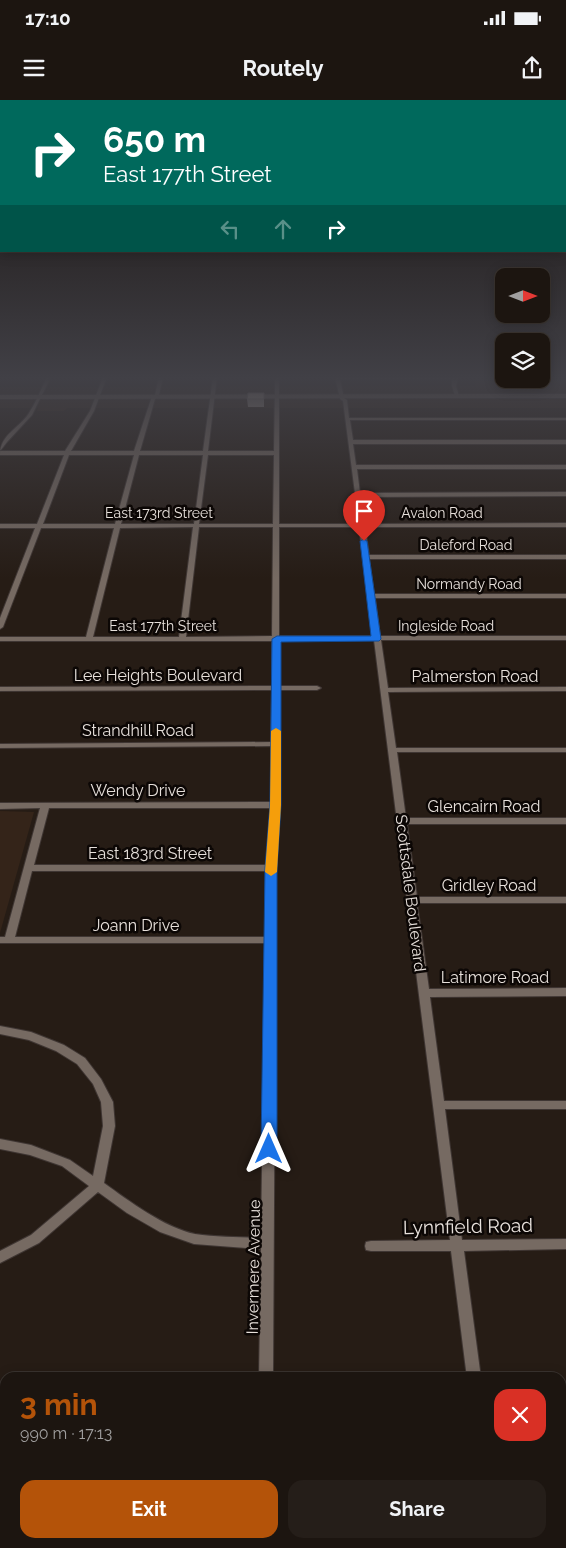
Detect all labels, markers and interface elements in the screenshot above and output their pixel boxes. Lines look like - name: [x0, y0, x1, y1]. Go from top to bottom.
- text: 17:10: [25, 7, 71, 29]
- icon: menu: [20, 54, 48, 82]
- icon: share: [518, 54, 546, 82]
- text: Routely: [242, 55, 324, 81]
- text: 650 m: [103, 119, 206, 160]
- icon: right: [20, 120, 85, 185]
- text: East 177th Street: [103, 161, 272, 187]
- icon: left: [216, 215, 244, 243]
- icon: ahead: [269, 215, 297, 243]
- icon: right: [322, 215, 350, 243]
- north arrow: [495, 268, 550, 322]
- map controls: [495, 268, 550, 388]
- button: layers: [495, 333, 550, 388]
- pin: [343, 490, 385, 541]
- icon: arrive: [350, 497, 378, 525]
- street label: East 173rd Street: [105, 505, 213, 521]
- street label: Avalon Road: [401, 505, 483, 521]
- street label: Daleford Road: [420, 537, 512, 553]
- street label: Normandy Road: [416, 576, 522, 592]
- street label: East 177th Street: [109, 618, 217, 634]
- street label: Ingleside Road: [398, 618, 494, 634]
- street label: Lee Heights Boulevard: [74, 666, 242, 685]
- street label: Palmerston Road: [412, 667, 538, 686]
- street label: Strandhill Road: [82, 721, 194, 740]
- street label: Wendy Drive: [91, 781, 185, 800]
- street label: Glencairn Road: [428, 797, 541, 816]
- street label: Scottsdale Boulevard: [391, 813, 430, 973]
- street label: East 183rd Street: [88, 844, 213, 863]
- street label: Gridley Road: [442, 876, 536, 895]
- street label: Joann Drive: [93, 916, 179, 935]
- street label: Latimore Road: [441, 968, 549, 987]
- position arrow: [242, 1122, 294, 1174]
- street label: Invermere Avenue: [243, 1199, 264, 1335]
- street label: Lynnfield Road: [403, 1214, 533, 1238]
- text: 3 min: [20, 1387, 98, 1422]
- button: close: [494, 1389, 546, 1441]
- text: 990 m · 17:13: [20, 1424, 112, 1443]
- button: Exit: [20, 1480, 278, 1538]
- button: Share: [288, 1480, 546, 1538]

